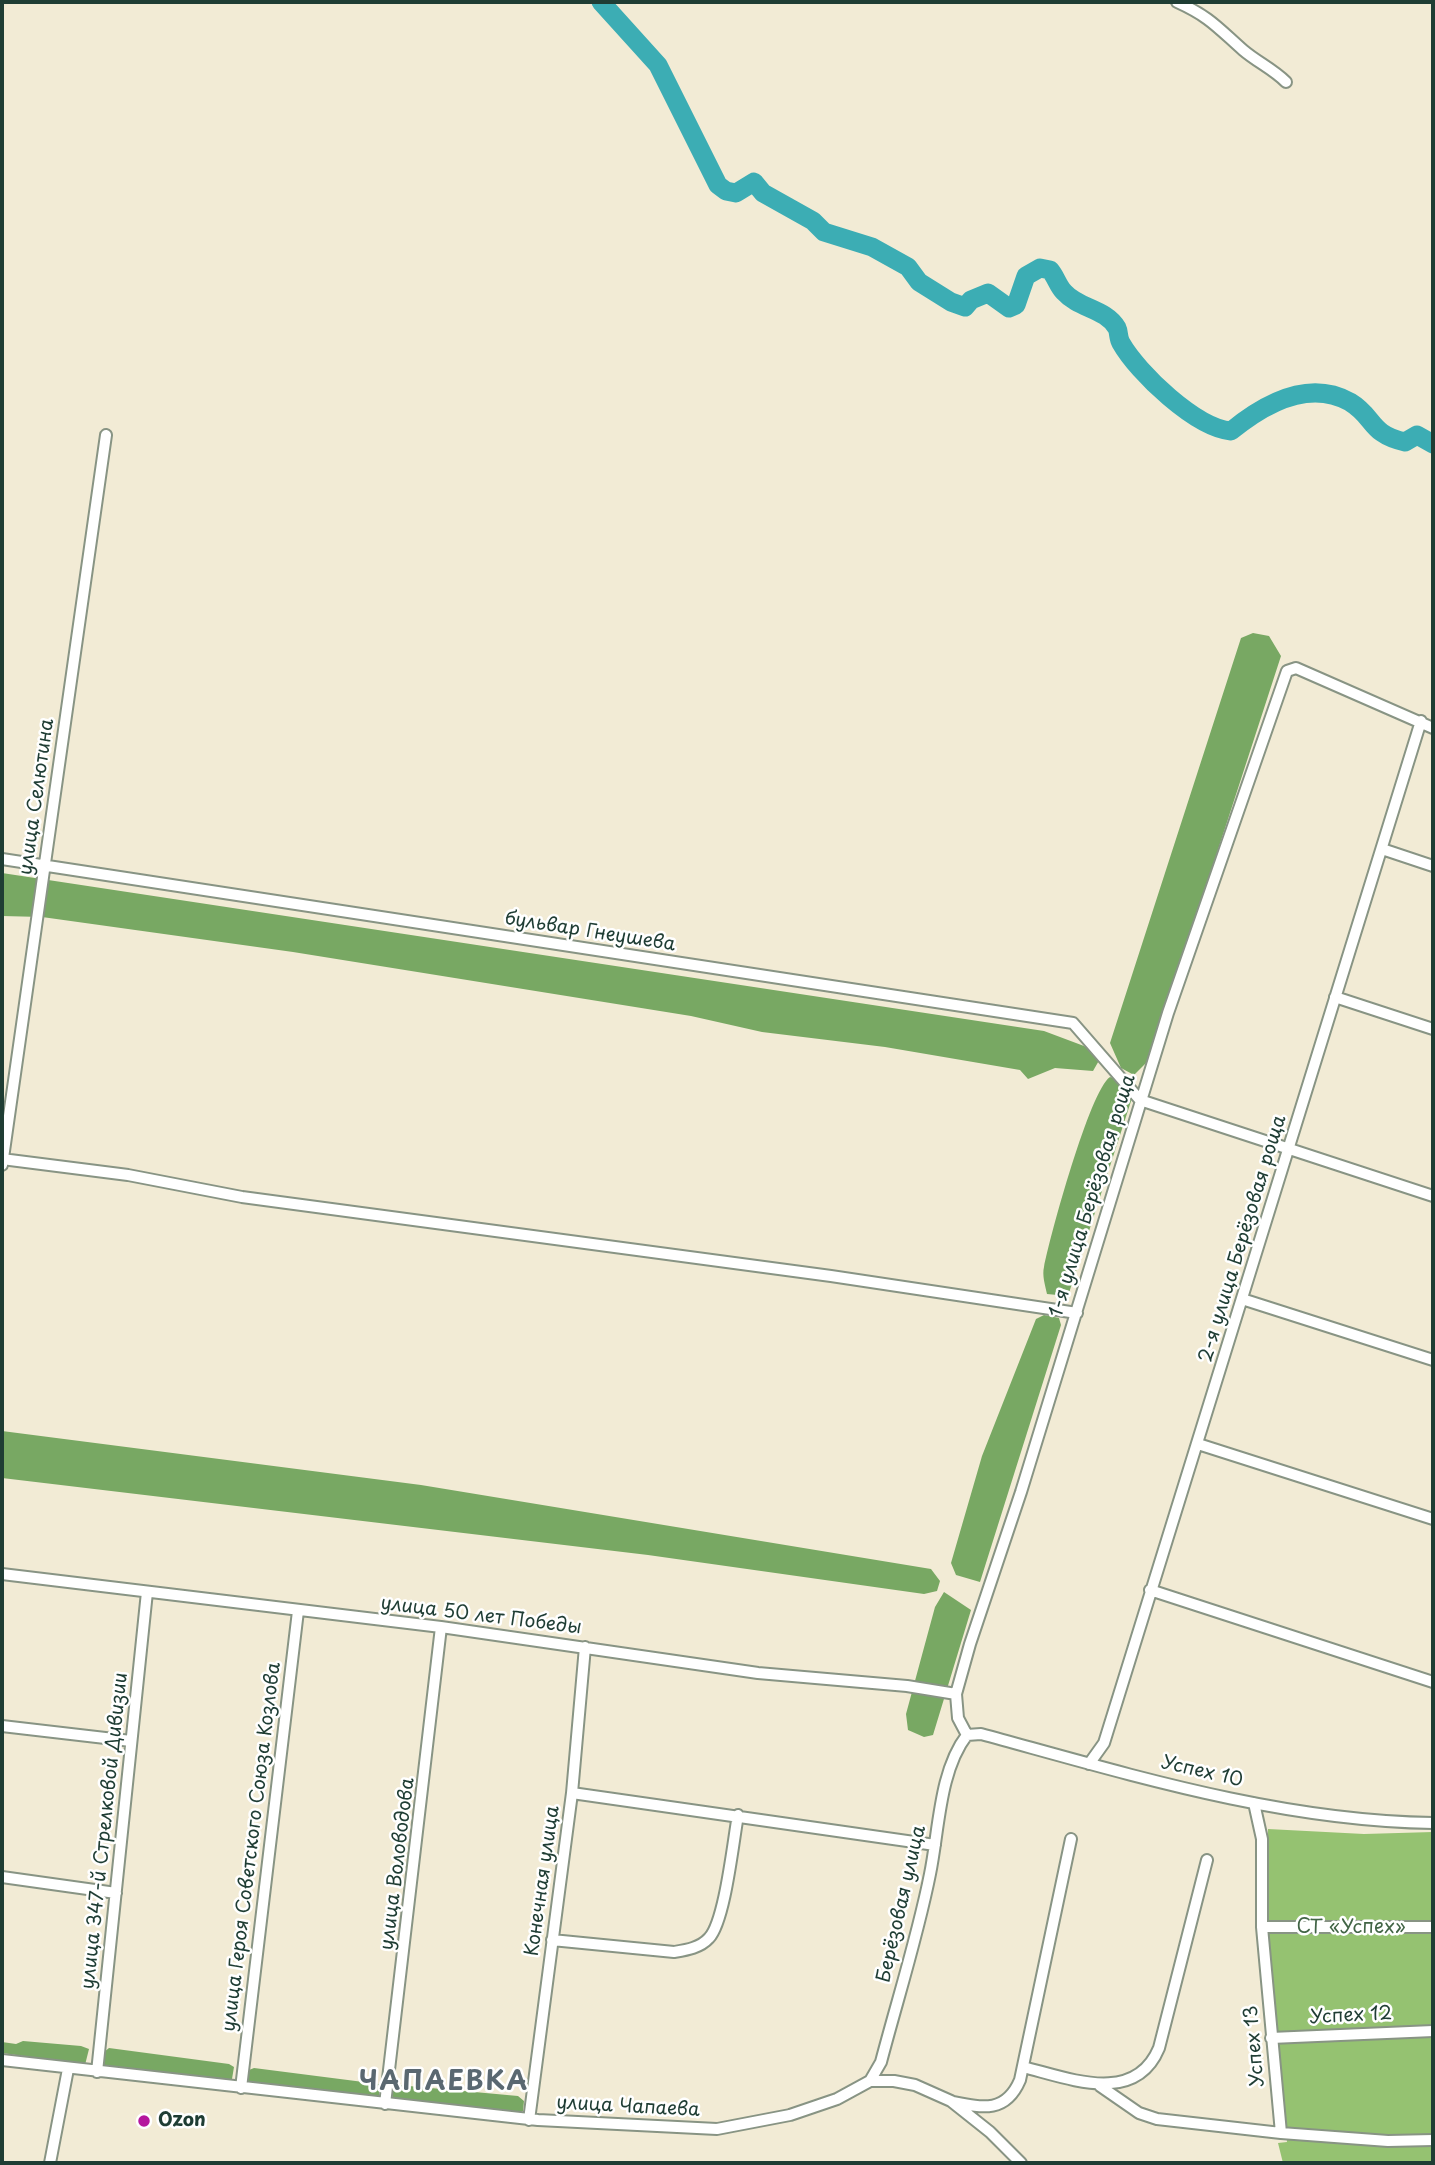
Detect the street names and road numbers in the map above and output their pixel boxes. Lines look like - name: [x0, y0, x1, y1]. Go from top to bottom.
- street label: улица Селютина: [15, 717, 59, 877]
- street label: бульвар Гнеушева: [503, 907, 677, 957]
- street label: 1-я улица Берёзовая роща: [1045, 1072, 1141, 1320]
- street label: 2-я улица Берёзовая роща: [1194, 1113, 1292, 1365]
- street label: улица 50 лет Победы: [379, 1592, 583, 1640]
- street label: улица Героя Советского Союза Козлова: [218, 1661, 286, 2033]
- street label: улица 347-й Стрелковой Дивизии: [77, 1672, 133, 1990]
- street label: Успех 10: [1159, 1752, 1245, 1792]
- street label: улица Воловодова: [376, 1777, 420, 1951]
- street label: Конечная улица: [521, 1804, 565, 1958]
- street label: Берёзовая улица: [873, 1823, 931, 1985]
- street label: Успех 12: [1309, 2002, 1393, 2030]
- street label: Успех 13: [1240, 2004, 1270, 2088]
- street label: улица Чапаева: [556, 2092, 700, 2122]

